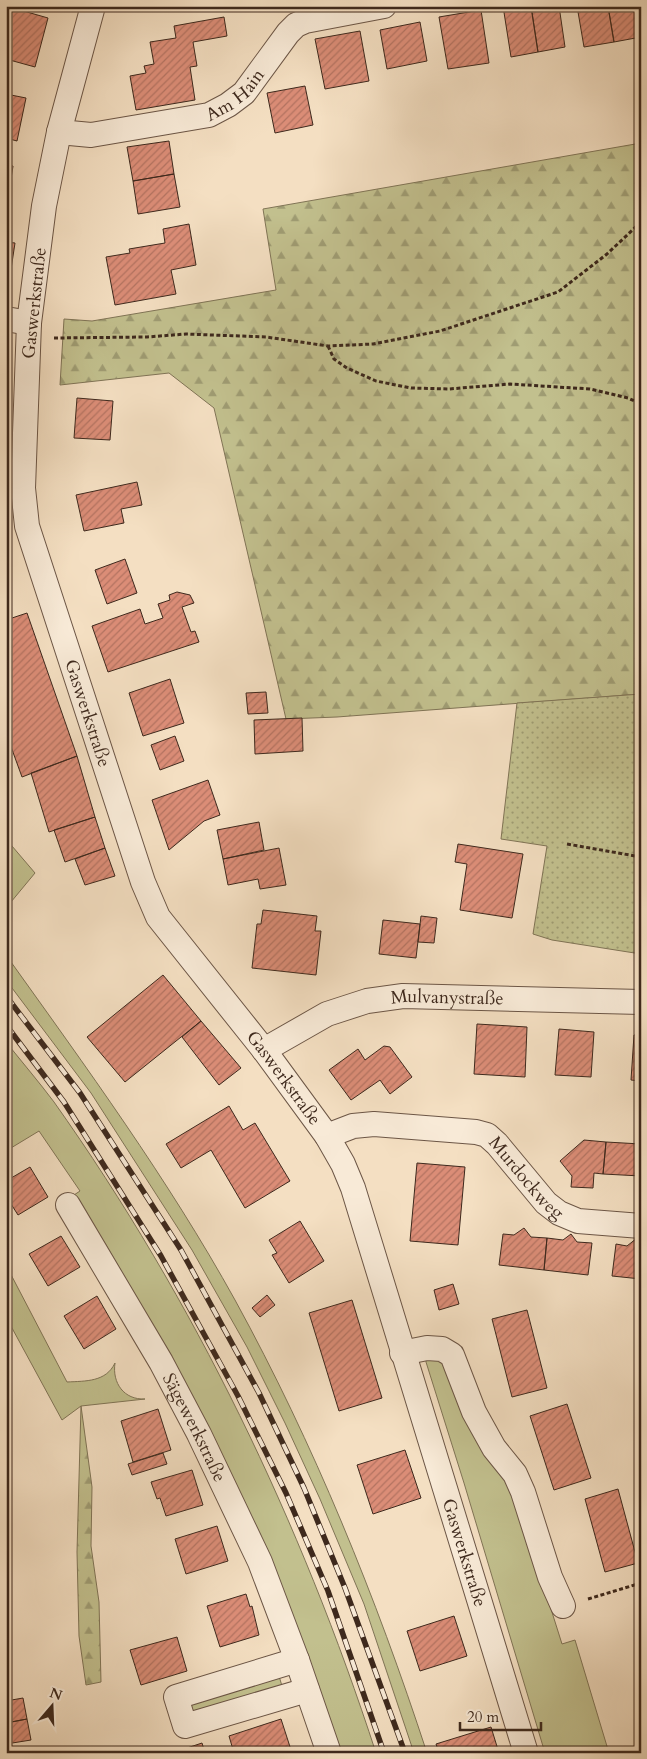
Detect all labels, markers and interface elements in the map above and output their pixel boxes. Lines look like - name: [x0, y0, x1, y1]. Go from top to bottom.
- street label: Am Hain: [201, 63, 271, 128]
- street label: Gaswerkstraße: [16, 246, 53, 360]
- street label: Gaswerkstraße: [58, 656, 117, 770]
- street label: Mulvanystraße: [389, 983, 504, 1012]
- street label: Gaswerkstraße: [240, 1025, 327, 1130]
- street label: Murdockweg: [483, 1131, 570, 1226]
- street label: Sägewerkstraße: [156, 1369, 232, 1486]
- street label: Gaswerkstraße: [436, 1496, 492, 1610]
- north arrow: [28, 1682, 78, 1732]
- text: N: [47, 1683, 65, 1705]
- scale bar: [460, 1699, 541, 1731]
- text: 20 m: [467, 1707, 499, 1727]

